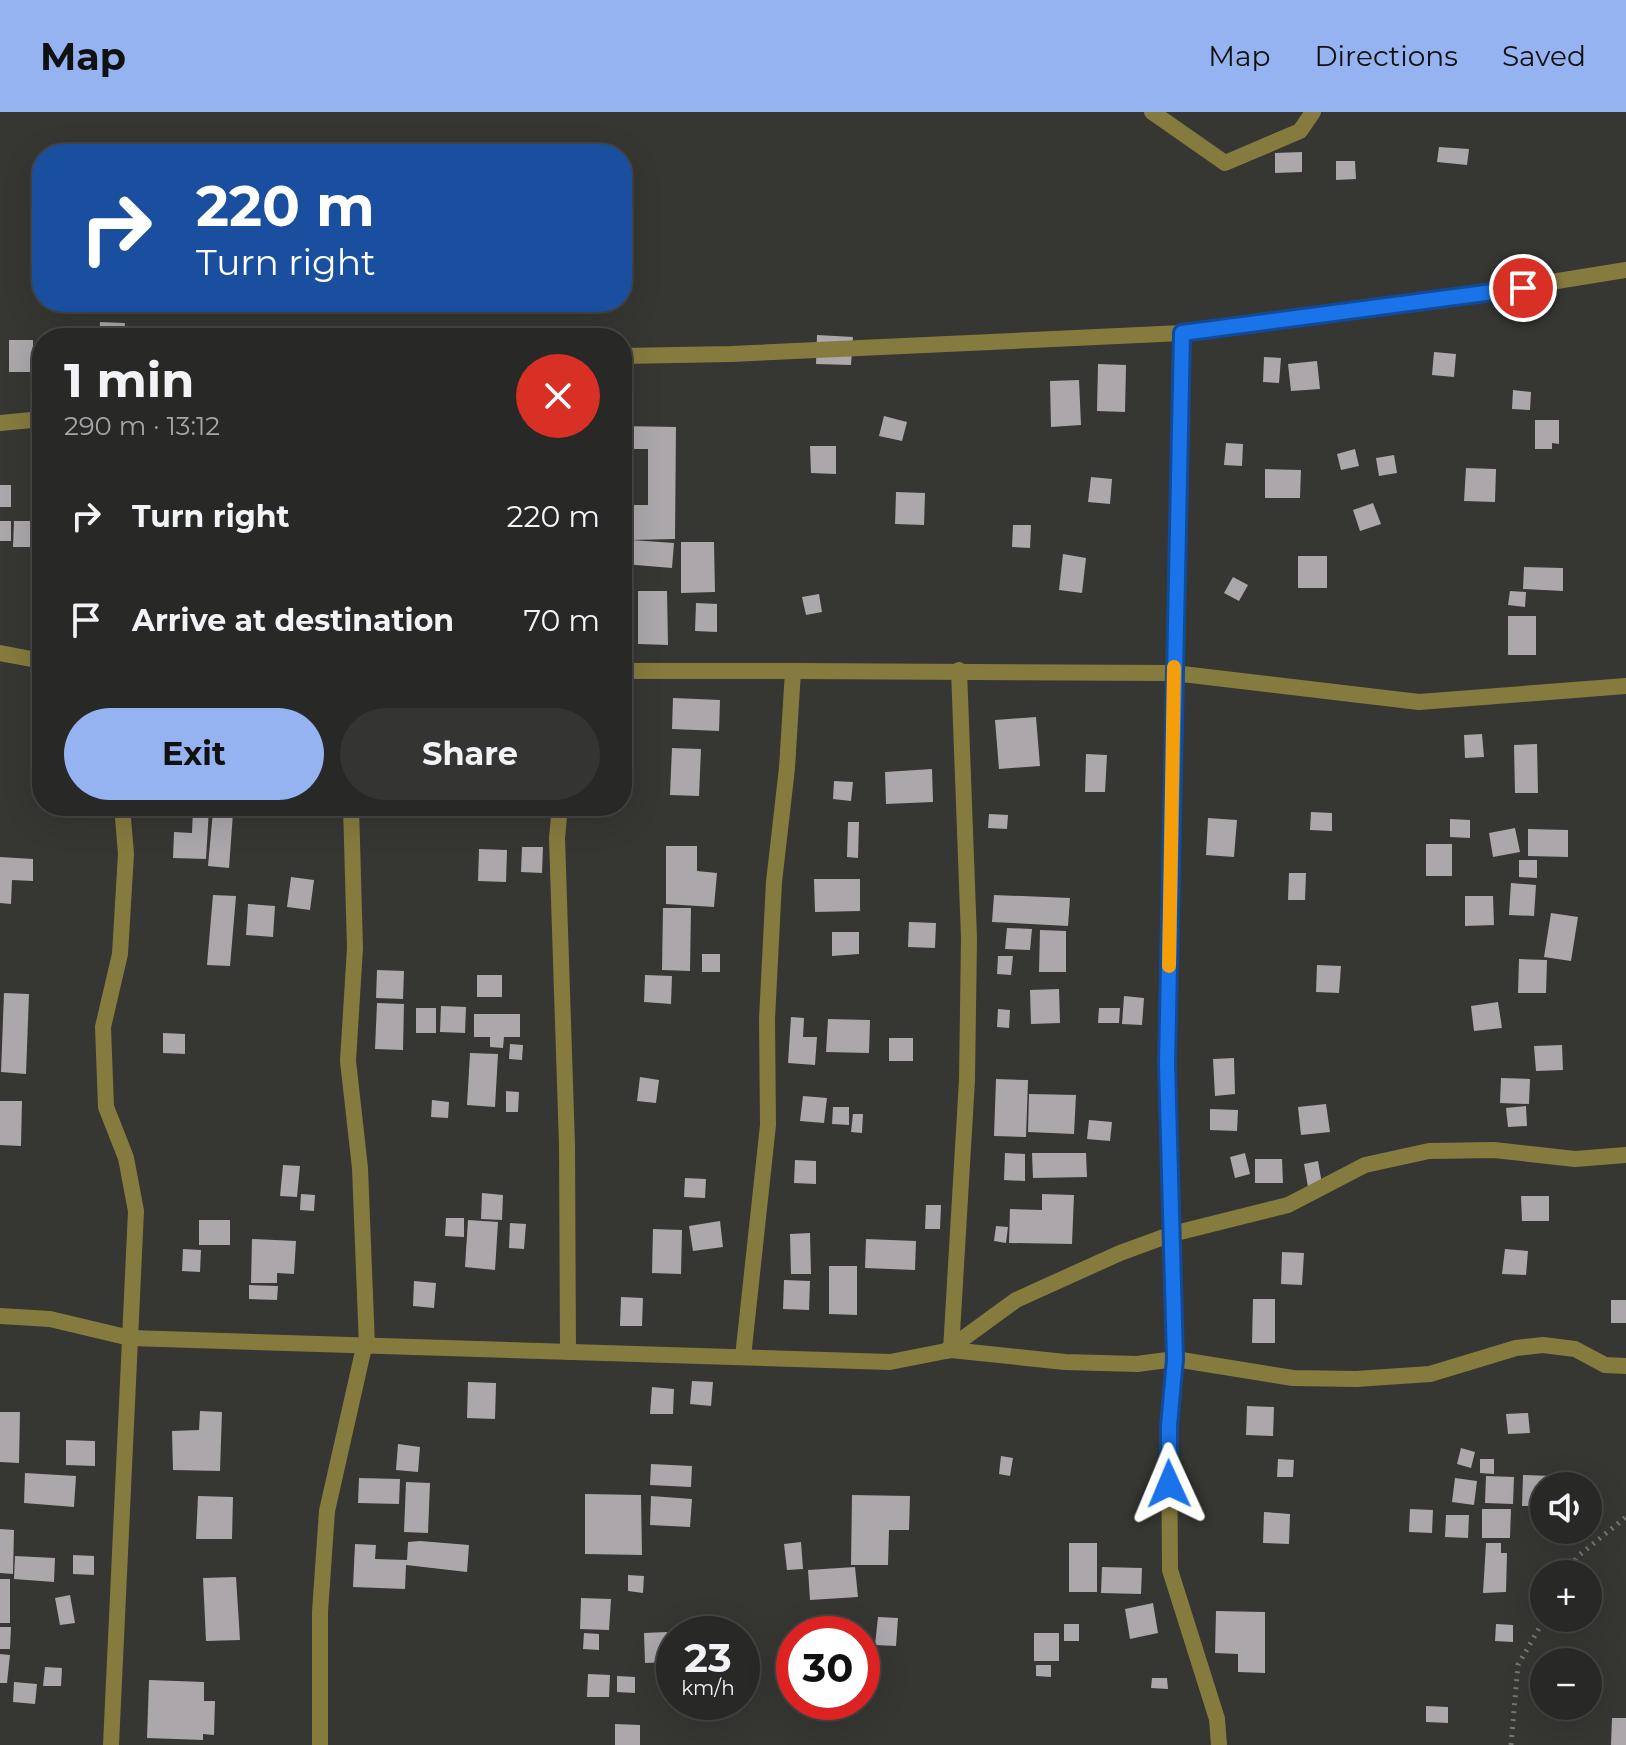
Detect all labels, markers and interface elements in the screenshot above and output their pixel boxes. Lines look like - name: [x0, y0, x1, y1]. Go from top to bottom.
- text: Map: [40, 33, 126, 80]
- text: Map: [1208, 39, 1270, 73]
- text: Directions: [1314, 39, 1458, 73]
- text: Saved: [1502, 39, 1586, 73]
- text: 220 m: [196, 172, 375, 240]
- icon: right: [64, 176, 168, 280]
- text: Turn right: [196, 240, 376, 284]
- pin: [1489, 254, 1557, 322]
- icon: arrive: [1501, 266, 1545, 310]
- text: 1 min: [64, 351, 194, 409]
- button: close: [516, 354, 600, 438]
- text: 290 m · 13:12: [64, 410, 220, 442]
- icon: right: [64, 494, 108, 538]
- text: Turn right: [132, 498, 289, 535]
- text: 220 m: [506, 498, 600, 535]
- icon: arrive: [64, 598, 108, 642]
- text: Arrive at destination: [132, 602, 454, 639]
- text: 70 m: [523, 602, 600, 639]
- button: Exit: [64, 708, 324, 800]
- button: Share: [340, 708, 600, 800]
- position arrow: [1127, 1442, 1211, 1526]
- map controls: [1530, 1472, 1602, 1720]
- button: sound: [1530, 1472, 1602, 1544]
- button: +: [1530, 1560, 1602, 1632]
- speed limit sign: 30: [776, 1616, 880, 1720]
- text: 23: [684, 1633, 732, 1682]
- button: −: [1530, 1648, 1602, 1720]
- text: km/h: [681, 1676, 735, 1700]

